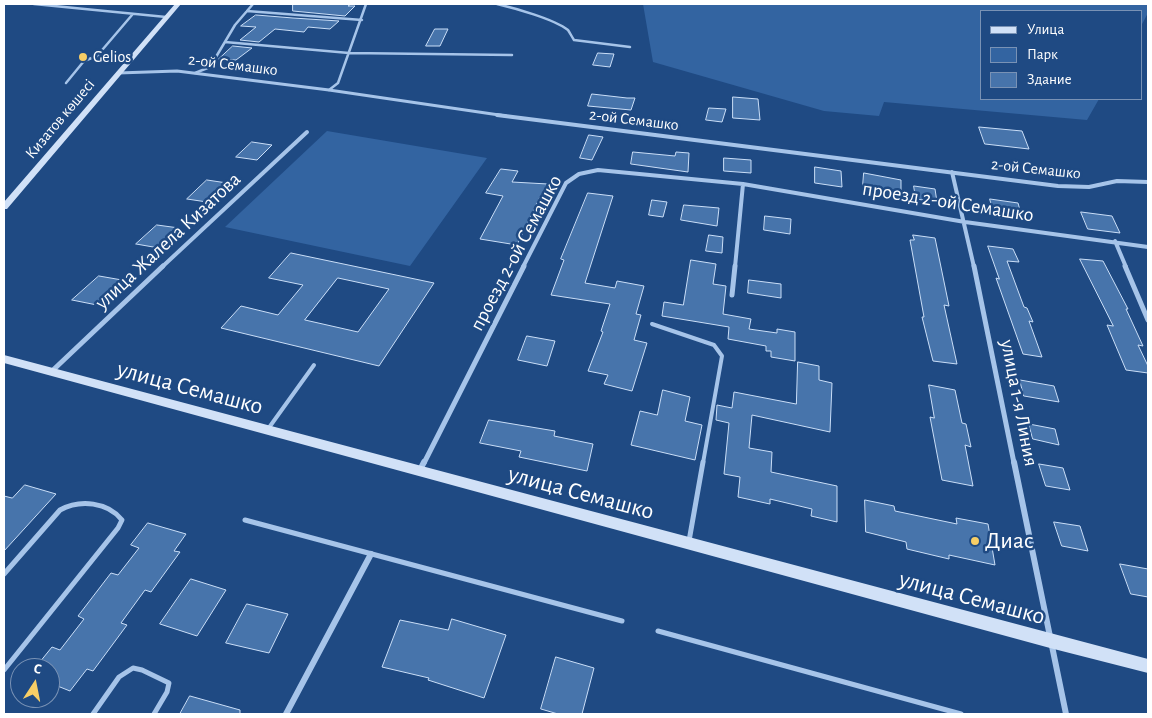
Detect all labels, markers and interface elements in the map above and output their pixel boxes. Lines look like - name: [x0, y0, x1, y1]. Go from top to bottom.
- legend: [980, 10, 1142, 100]
- text: Улица: [1027, 22, 1064, 37]
- place label: Gelios: [93, 47, 131, 67]
- text: Парк: [1027, 47, 1058, 62]
- street label: 2-ой Семашко: [187, 50, 279, 80]
- marker: Gelios: [77, 51, 89, 63]
- text: Здание: [1027, 72, 1072, 87]
- street label: Кизатов көшесі: [21, 75, 99, 163]
- street label: 2-ой Семашко: [588, 105, 680, 135]
- street label: 2-ой Семашко: [990, 155, 1082, 183]
- street label: улица Жалела Кизатова: [90, 167, 246, 315]
- street label: проезд 2-ой Семашко: [465, 171, 567, 335]
- street label: проезд 2-ой Семашко: [861, 177, 1035, 227]
- street label: улица 1-я Линия: [995, 338, 1043, 468]
- street label: улица Семашко: [114, 355, 266, 421]
- street label: улица Семашко: [505, 460, 657, 526]
- place label: Диас: [985, 527, 1034, 555]
- marker: Диас: [969, 535, 981, 547]
- street label: улица Семашко: [896, 565, 1048, 631]
- north arrow: [10, 658, 60, 708]
- text: С: [33, 662, 43, 677]

